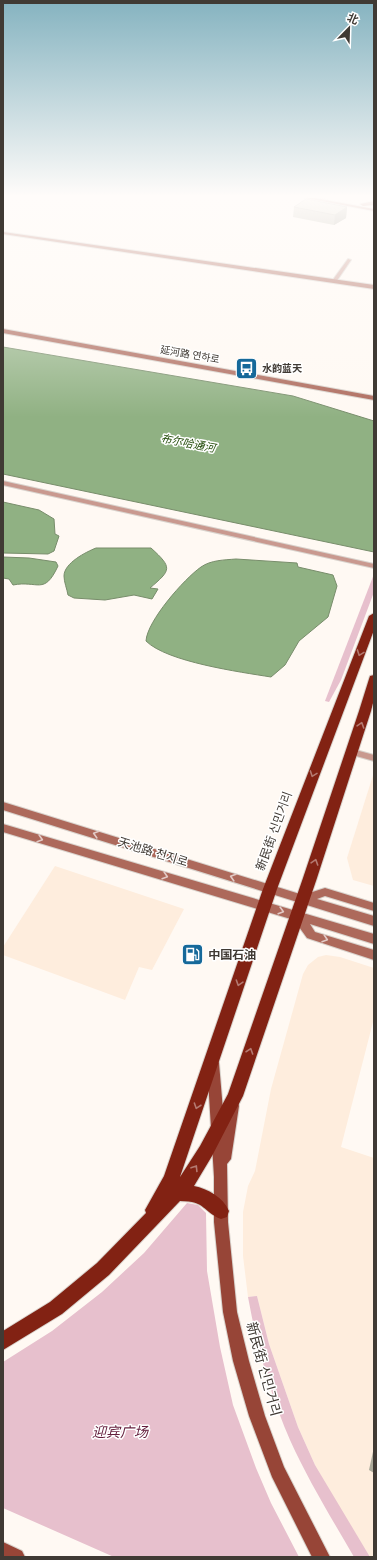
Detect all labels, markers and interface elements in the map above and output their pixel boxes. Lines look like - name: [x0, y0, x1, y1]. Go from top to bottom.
- north arrow: [329, 8, 369, 48]
- text: 北: [345, 9, 361, 27]
- street label: 延河路 연하로: [159, 342, 221, 366]
- bus stop icon: 水韵蓝天: [234, 355, 260, 381]
- place label: 水韵蓝天: [262, 361, 303, 375]
- water label: 布尔哈通河: [160, 430, 218, 456]
- one-way arrow: [357, 649, 365, 656]
- one-way arrow: [356, 722, 364, 729]
- one-way arrow: [310, 770, 318, 777]
- street label: 新民街 신민거리: [251, 789, 295, 872]
- one-way arrow: [93, 830, 100, 839]
- street label: 天池路 천지로: [116, 833, 190, 869]
- one-way arrow: [37, 834, 44, 843]
- one-way arrow: [310, 858, 319, 865]
- one-way arrow: [161, 871, 168, 880]
- one-way arrow: [230, 873, 237, 882]
- one-way arrow: [277, 906, 284, 915]
- one-way arrow: [322, 934, 329, 943]
- fuel station icon: 中国石油: [179, 942, 205, 968]
- place label: 中国石油: [208, 946, 256, 962]
- one-way arrow: [235, 979, 243, 986]
- one-way arrow: [246, 1047, 254, 1054]
- one-way arrow: [193, 1102, 202, 1109]
- one-way arrow: [190, 1165, 198, 1172]
- street label: 新民街 신민거리: [243, 1320, 286, 1418]
- park label: 迎宾广场: [92, 1422, 149, 1441]

